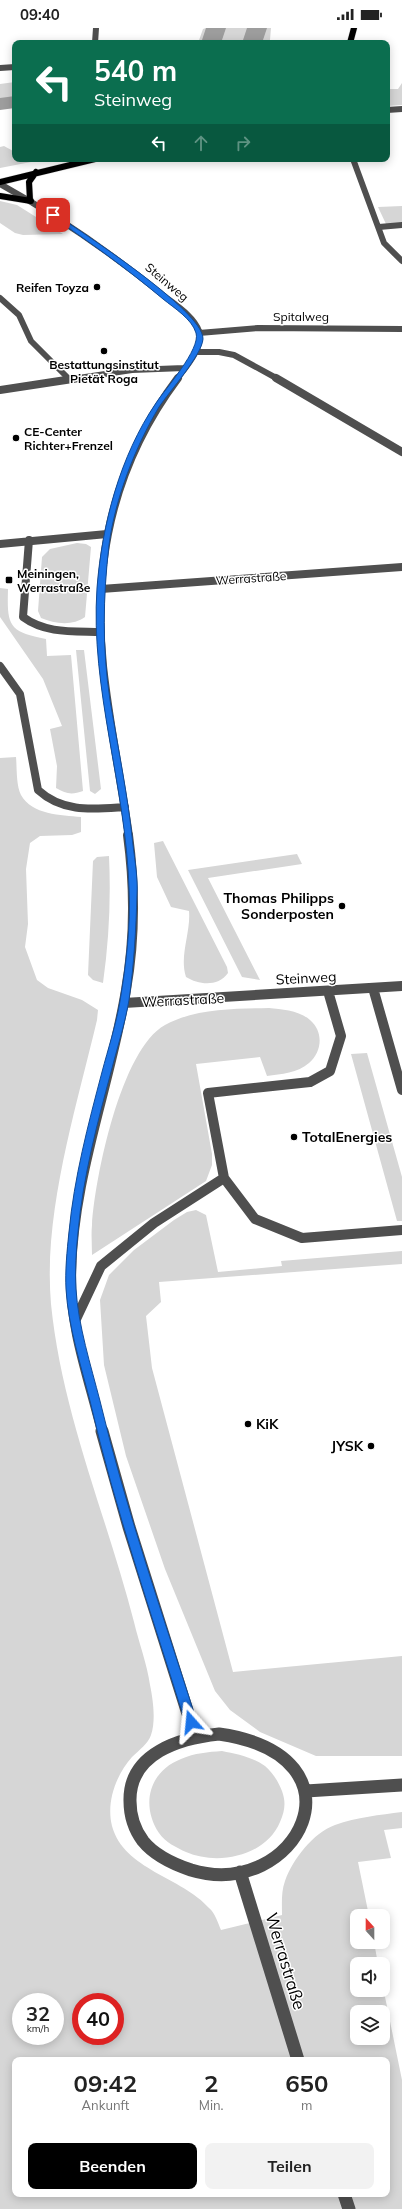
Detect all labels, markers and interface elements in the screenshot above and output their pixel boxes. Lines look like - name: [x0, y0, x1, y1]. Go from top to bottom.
- text: 09:40: [20, 5, 60, 24]
- text: 540 m: [94, 53, 177, 88]
- icon: left: [28, 56, 80, 108]
- text: Steinweg: [94, 88, 172, 111]
- icon: left: [148, 132, 170, 154]
- icon: ahead: [190, 132, 212, 154]
- icon: right: [232, 132, 254, 154]
- pin: [36, 198, 70, 232]
- icon: arrive: [42, 204, 64, 226]
- street label: Steinweg: [142, 260, 192, 304]
- place label: Reifen Toyza: [16, 280, 89, 295]
- marker: Reifen Toyza: [92, 282, 102, 292]
- street label: Spitalweg: [273, 309, 329, 324]
- marker: Bestattungsinstitut Pietät Roga: [99, 346, 109, 356]
- place label: Bestattungsinstitut Pietät Roga: [49, 357, 159, 386]
- place label: CE-Center Richter+Frenzel: [24, 424, 113, 453]
- marker: CE-Center Richter+Frenzel: [11, 433, 21, 443]
- place label: Meiningen, Werrastraße: [17, 566, 91, 595]
- street label: Werrastraße: [215, 568, 287, 588]
- marker: Meiningen, Werrastraße: [4, 575, 14, 585]
- place label: Thomas Philipps Sonderposten: [223, 889, 334, 923]
- marker: Thomas Philipps Sonderposten: [337, 901, 347, 911]
- street label: Steinweg: [275, 967, 337, 989]
- street label: Werrastraße: [141, 989, 225, 1011]
- place label: TotalEnergies: [302, 1128, 392, 1146]
- marker: TotalEnergies: [289, 1132, 299, 1142]
- place label: KiK: [256, 1415, 279, 1433]
- marker: KiK: [243, 1419, 253, 1429]
- place label: JYSK: [331, 1437, 364, 1455]
- marker: JYSK: [366, 1441, 376, 1451]
- position arrow: [170, 1701, 212, 1743]
- north arrow: [350, 1909, 390, 1949]
- map controls: [350, 1909, 390, 2045]
- street label: Werrastraße: [261, 1910, 311, 2012]
- button: sound: [350, 1957, 390, 1997]
- speed limit sign: 40: [72, 1993, 124, 2045]
- text: 32: [26, 2001, 50, 2026]
- button: layers: [350, 2005, 390, 2045]
- text: km/h: [27, 2022, 49, 2035]
- text: 09:42: [74, 2068, 137, 2098]
- text: 2: [204, 2068, 218, 2098]
- text: 650: [285, 2068, 328, 2098]
- text: Ankunft: [82, 2097, 129, 2113]
- text: Min.: [199, 2097, 224, 2113]
- text: m: [301, 2097, 313, 2113]
- button: Beenden: [28, 2143, 197, 2189]
- button: Teilen: [205, 2143, 374, 2189]

